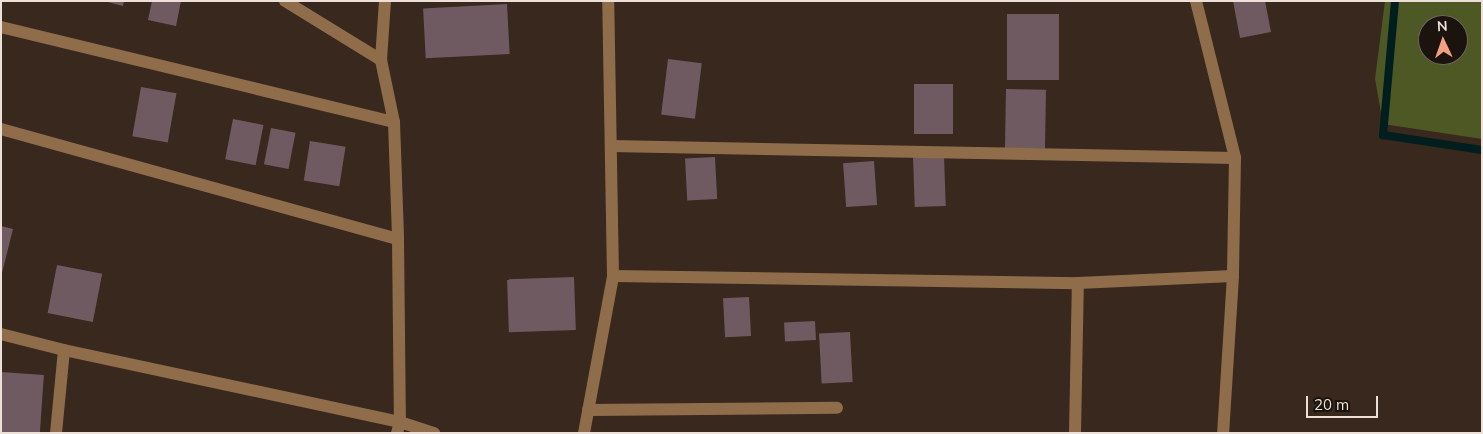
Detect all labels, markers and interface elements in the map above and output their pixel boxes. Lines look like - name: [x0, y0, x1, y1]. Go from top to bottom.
- north arrow: [1418, 15, 1468, 65]
- text: N: [1437, 17, 1448, 35]
- scale bar: [1308, 386, 1380, 418]
- text: 20 m: [1314, 395, 1349, 414]

